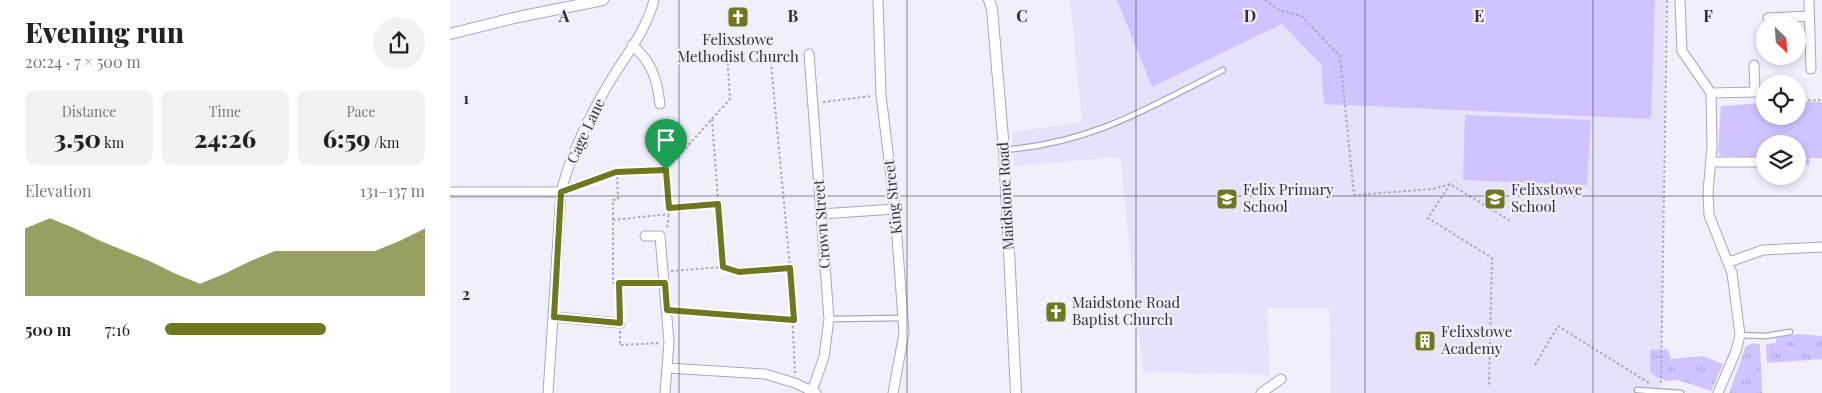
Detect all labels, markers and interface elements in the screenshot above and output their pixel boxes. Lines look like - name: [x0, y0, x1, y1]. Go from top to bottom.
- text: A: [558, 5, 570, 26]
- church icon: Felixstowe Methodist Church: [726, 5, 750, 29]
- text: B: [788, 5, 799, 26]
- text: C: [1016, 5, 1028, 26]
- text: D: [1244, 5, 1256, 26]
- text: E: [1474, 5, 1484, 26]
- text: F: [1703, 5, 1713, 26]
- text: Evening run: [25, 13, 184, 50]
- north arrow: [1756, 15, 1806, 65]
- map controls: [1756, 15, 1806, 185]
- button: share: [373, 17, 425, 69]
- place label: Felixstowe Methodist Church: [677, 29, 799, 66]
- text: 20:24 · 7 × 500 m: [25, 51, 141, 72]
- button: locate: [1756, 75, 1806, 125]
- text: 1: [463, 87, 469, 108]
- street label: Cage Lane: [561, 95, 609, 166]
- text: Distance: [62, 102, 116, 121]
- text: Time: [209, 102, 241, 121]
- text: Pace: [347, 102, 375, 121]
- pin: [645, 119, 687, 170]
- text: 3.50: [54, 121, 101, 154]
- text: 24:26: [194, 121, 256, 154]
- text: 6:59: [323, 121, 371, 154]
- icon: arrive: [652, 126, 680, 154]
- text: km: [101, 133, 124, 152]
- text: /km: [371, 133, 399, 152]
- button: layers: [1756, 135, 1806, 185]
- street label: Maidstone Road: [992, 141, 1018, 251]
- street label: King Street: [878, 158, 906, 235]
- street label: Crown Street: [808, 178, 834, 269]
- place label: Felix Primary School: [1243, 179, 1334, 216]
- place label: Felixstowe School: [1511, 179, 1582, 216]
- text: Elevation: [25, 180, 92, 201]
- text: 131–137 m: [360, 180, 425, 201]
- school or university icon: Felix Primary School: [1215, 187, 1239, 211]
- school or university icon: Felixstowe School: [1483, 187, 1507, 211]
- text: 2: [462, 283, 470, 304]
- place label: Maidstone Road Baptist Church: [1072, 292, 1180, 329]
- church icon: Maidstone Road Baptist Church: [1044, 300, 1068, 324]
- text: 500 m: [25, 319, 71, 340]
- text: 7:16: [105, 319, 130, 340]
- place label: Felixstowe Academy: [1440, 321, 1512, 358]
- building icon: Felixstowe Academy: [1413, 329, 1437, 353]

